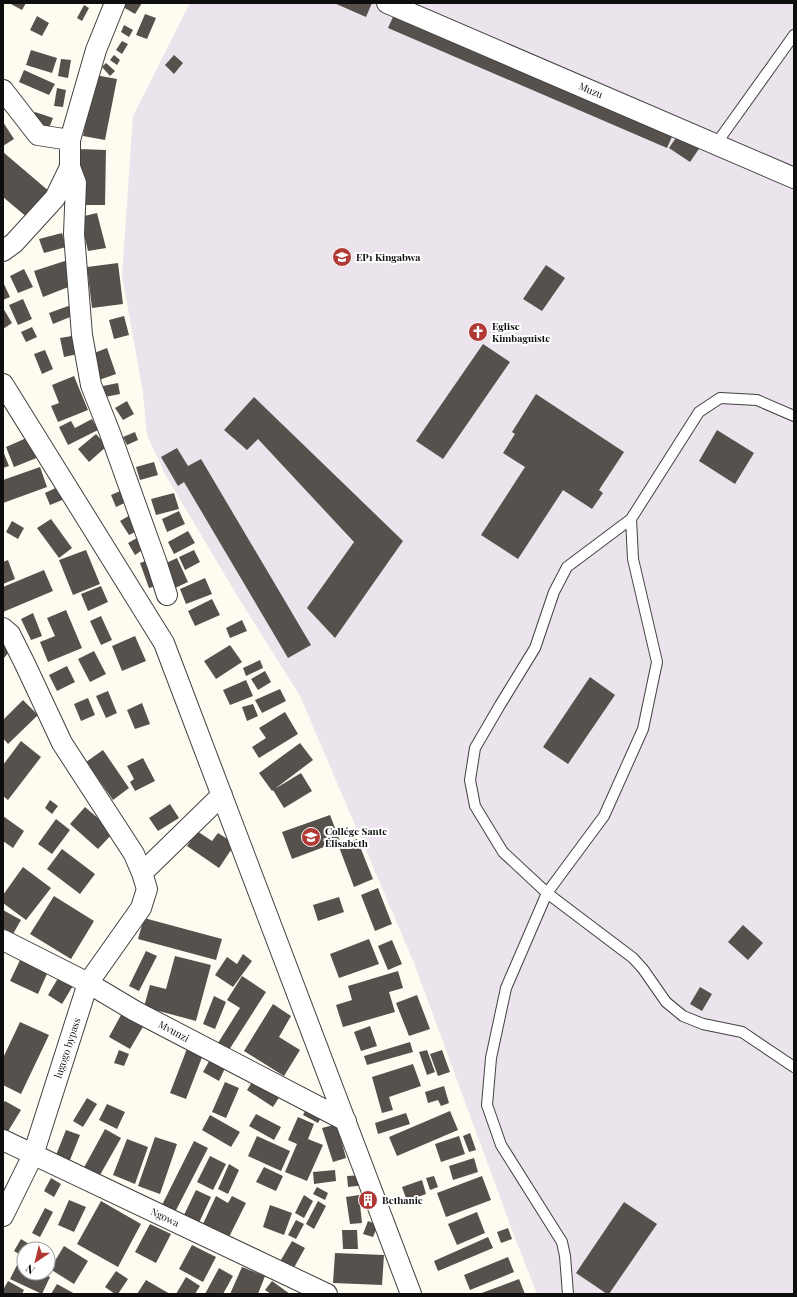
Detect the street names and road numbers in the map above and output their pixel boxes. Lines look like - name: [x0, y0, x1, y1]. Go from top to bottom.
- street label: Muzu: [577, 79, 605, 101]
- street label: lugogo bypass: [51, 1016, 83, 1080]
- street label: Mvunzi: [156, 1017, 192, 1045]
- street label: Ngowa: [148, 1204, 182, 1230]

